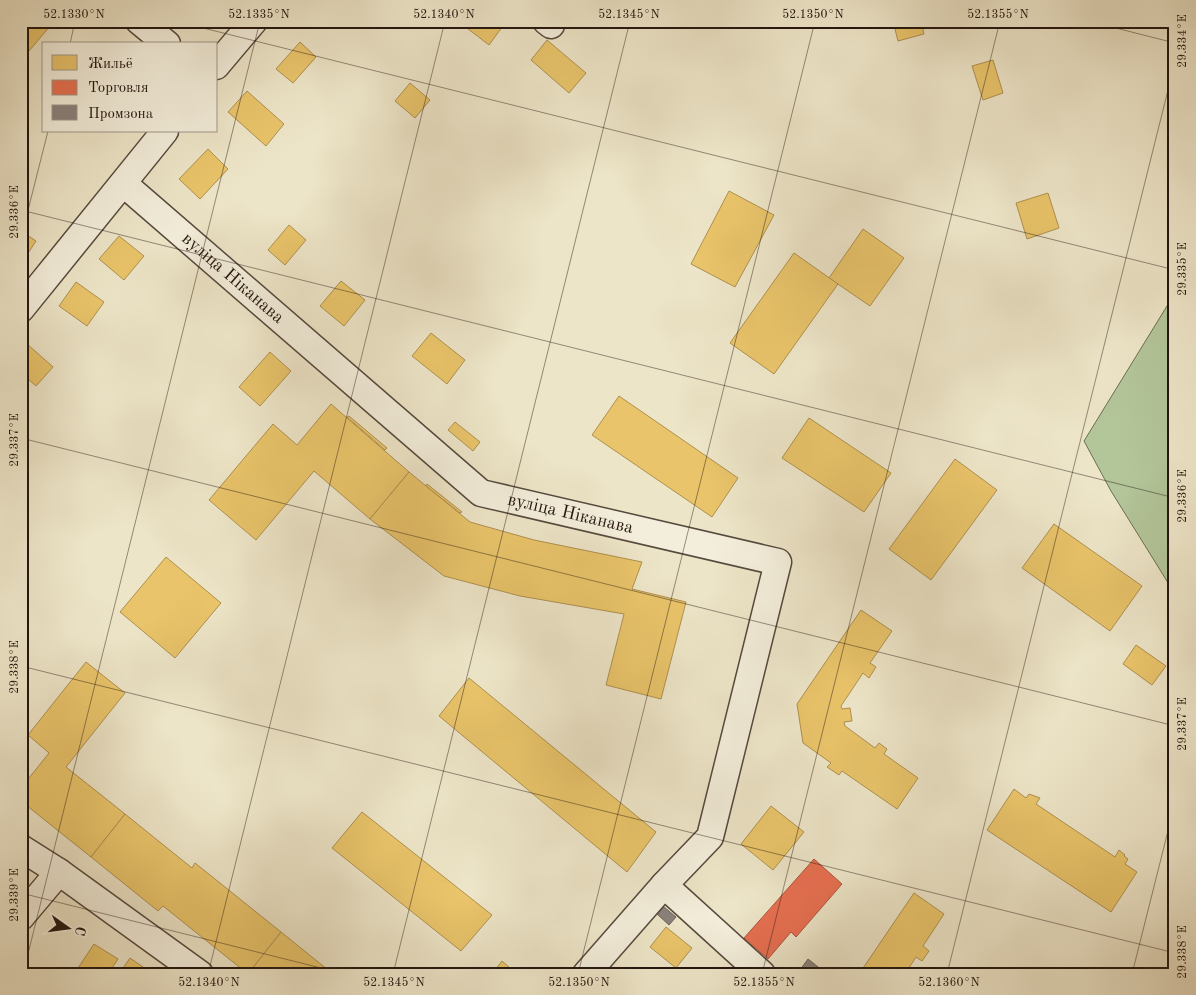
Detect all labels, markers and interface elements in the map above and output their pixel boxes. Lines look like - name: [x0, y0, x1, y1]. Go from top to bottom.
- text: 52.1330°N: [43, 8, 105, 21]
- text: 52.1335°N: [228, 8, 290, 21]
- text: 52.1340°N: [413, 8, 475, 21]
- text: 52.1345°N: [598, 8, 660, 21]
- text: 52.1350°N: [782, 8, 844, 21]
- text: 52.1355°N: [967, 8, 1029, 21]
- text: 29.334°E: [1177, 14, 1189, 68]
- legend: [42, 42, 218, 132]
- text: Жильё: [88, 57, 133, 72]
- text: Торговля: [88, 81, 149, 96]
- text: Промзона: [88, 107, 154, 122]
- text: 29.336°E: [9, 185, 21, 239]
- street label: вуліца Ніканава: [178, 229, 287, 327]
- text: 29.335°E: [1176, 242, 1189, 296]
- text: 29.337°E: [9, 413, 21, 467]
- text: 29.336°E: [1177, 469, 1189, 523]
- street label: вуліца Ніканава: [506, 490, 635, 537]
- text: 29.338°E: [9, 640, 21, 694]
- text: 29.337°E: [1177, 697, 1189, 751]
- text: 29.339°E: [9, 868, 21, 922]
- north arrow: [42, 902, 92, 952]
- text: С: [72, 925, 88, 937]
- text: 29.338°E: [1177, 925, 1189, 979]
- text: 52.1340°N: [178, 976, 240, 989]
- text: 52.1345°N: [363, 976, 425, 989]
- text: 52.1350°N: [548, 976, 610, 989]
- text: 52.1355°N: [733, 976, 795, 989]
- text: 52.1360°N: [918, 976, 980, 989]

